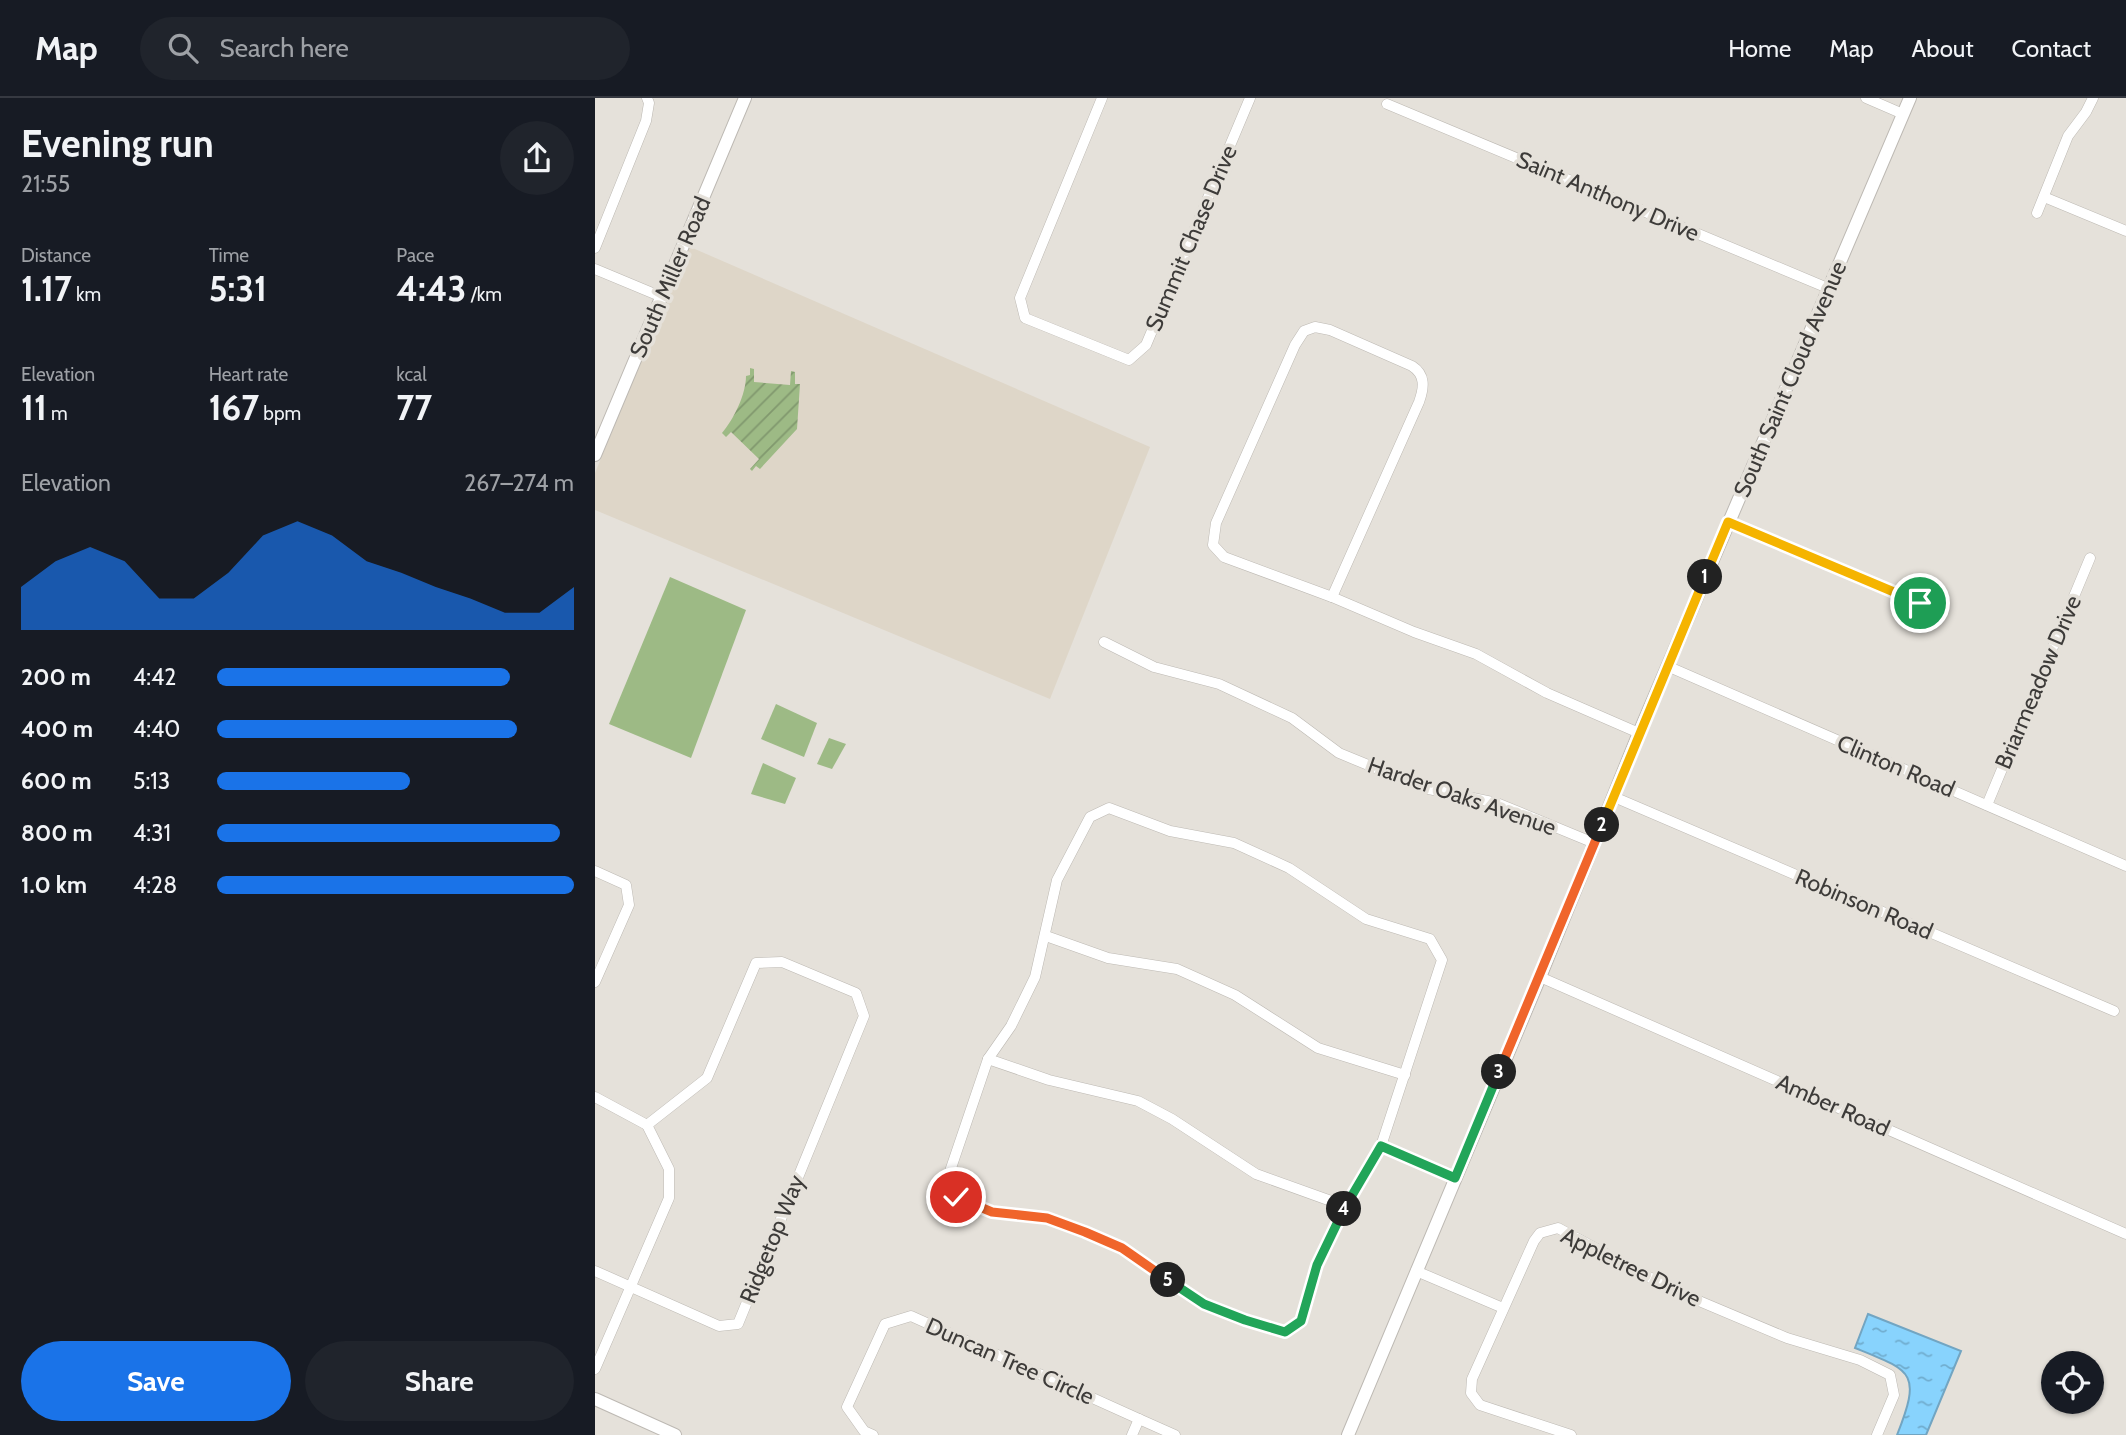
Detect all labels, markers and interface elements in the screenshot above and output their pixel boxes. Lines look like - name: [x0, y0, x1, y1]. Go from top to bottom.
- search box: [140, 17, 630, 80]
- text: Map: [35, 28, 98, 68]
- icon: search: [164, 29, 202, 67]
- text: Search here: [220, 32, 349, 64]
- text: Home: [1728, 34, 1791, 63]
- text: Map: [1829, 34, 1874, 63]
- text: About: [1912, 34, 1974, 63]
- text: Contact: [2012, 34, 2091, 63]
- text: Evening run: [21, 120, 214, 167]
- button: share: [500, 121, 574, 195]
- street label: Summit Chase Drive: [1139, 141, 1243, 335]
- street label: Saint Anthony Drive: [1513, 145, 1704, 247]
- text: 21:55: [21, 170, 70, 198]
- street label: South Miller Road: [624, 193, 716, 361]
- text: Distance: [21, 244, 91, 267]
- text: Time: [209, 244, 249, 267]
- text: Pace: [396, 244, 434, 267]
- street label: South Saint Cloud Avenue: [1728, 257, 1853, 501]
- text: 1.17: [21, 267, 72, 310]
- text: 5:31: [209, 267, 267, 310]
- text: 4:43: [396, 267, 466, 310]
- text: km: [72, 283, 101, 306]
- text: /km: [466, 283, 502, 306]
- text: Elevation: [21, 363, 95, 386]
- text: Heart rate: [209, 363, 288, 386]
- text: kcal: [396, 363, 427, 386]
- text: 11: [21, 386, 47, 429]
- text: 167: [209, 386, 259, 429]
- text: 77: [396, 386, 432, 429]
- text: m: [47, 402, 68, 425]
- text: bpm: [259, 402, 301, 425]
- text: Elevation: [21, 469, 111, 497]
- text: 267–274 m: [464, 469, 574, 497]
- pin: 1: [1687, 560, 1723, 594]
- text: 1: [1701, 565, 1708, 588]
- pin: [1890, 573, 1950, 633]
- icon: arrive: [1901, 584, 1939, 622]
- street label: Briarmeadow Drive: [1989, 591, 2087, 773]
- text: 200 m: [21, 663, 91, 691]
- text: 4:42: [133, 663, 176, 691]
- text: 400 m: [21, 715, 93, 743]
- text: 4:40: [133, 715, 180, 743]
- street label: Clinton Road: [1833, 729, 1959, 803]
- street label: Harder Oaks Avenue: [1364, 751, 1560, 841]
- text: 600 m: [21, 767, 92, 795]
- text: 5:13: [133, 767, 170, 795]
- pin: 2: [1585, 808, 1619, 842]
- text: 2: [1596, 813, 1607, 836]
- text: 800 m: [21, 819, 93, 847]
- text: 4:31: [133, 819, 171, 847]
- street label: Robinson Road: [1791, 862, 1937, 946]
- text: 1.0 km: [21, 871, 87, 899]
- text: 4:28: [133, 871, 177, 899]
- pin: 3: [1481, 1054, 1517, 1090]
- text: 3: [1493, 1060, 1504, 1083]
- street label: Amber Road: [1772, 1068, 1894, 1142]
- pin: [926, 1167, 986, 1227]
- street label: Ridgetop Way: [734, 1170, 811, 1307]
- icon: check: [937, 1178, 975, 1216]
- pin: 4: [1327, 1192, 1361, 1226]
- text: 4: [1338, 1197, 1349, 1220]
- street label: Appletree Drive: [1557, 1221, 1706, 1313]
- pin: 5: [1151, 1262, 1185, 1298]
- text: 5: [1162, 1268, 1173, 1291]
- street label: Duncan Tree Circle: [922, 1311, 1099, 1411]
- button: Save: [21, 1341, 291, 1421]
- button: Share: [305, 1341, 574, 1421]
- map controls: [2041, 1351, 2104, 1414]
- button: locate: [2041, 1351, 2104, 1414]

